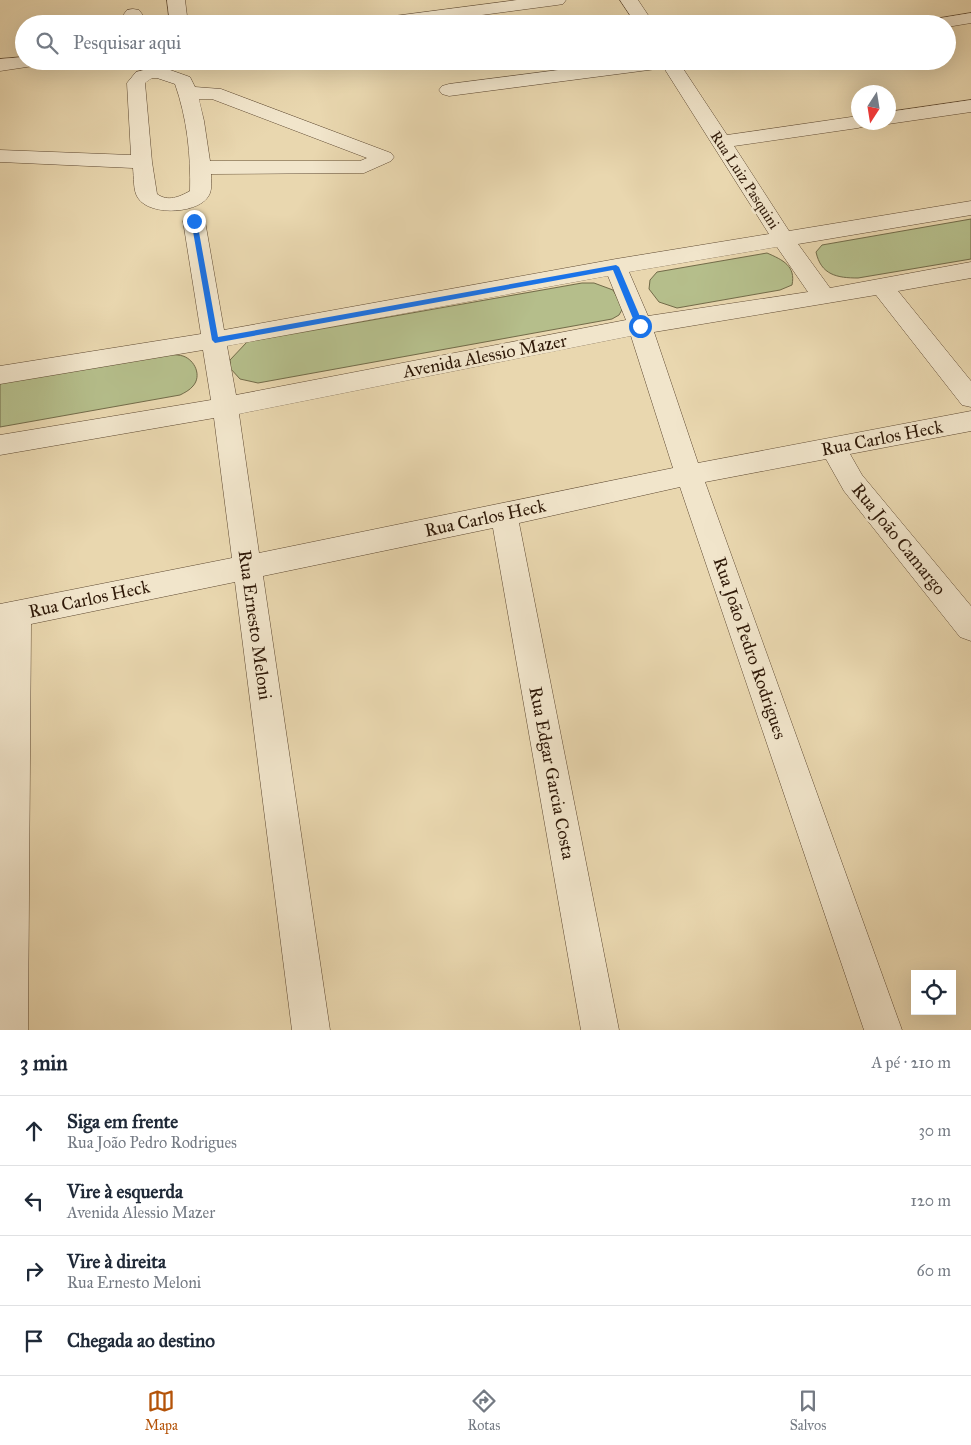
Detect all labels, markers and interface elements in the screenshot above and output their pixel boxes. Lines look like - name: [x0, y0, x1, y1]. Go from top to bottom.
- search box: [15, 15, 956, 70]
- icon: search: [33, 29, 61, 57]
- text: Pesquisar aqui: [73, 31, 181, 54]
- north arrow: [851, 85, 896, 130]
- street label: Rua Luiz Pasquini: [706, 128, 783, 233]
- route end: [183, 210, 206, 233]
- route start: [629, 315, 652, 338]
- street label: Avenida Alessio Mazer: [400, 329, 569, 383]
- street label: Rua Carlos Heck: [819, 415, 945, 461]
- street label: Rua João Camargo: [846, 479, 951, 600]
- street label: Rua Carlos Heck: [422, 494, 548, 542]
- street label: Rua Ernesto Meloni: [234, 549, 276, 701]
- street label: Rua João Pedro Rodrigues: [708, 554, 792, 742]
- street label: Rua Carlos Heck: [26, 575, 152, 623]
- street label: Rua Edgar Garcia Costa: [523, 685, 580, 862]
- map controls: [911, 970, 956, 1015]
- button: locate: [911, 970, 956, 1015]
- text: 3 min: [20, 1050, 68, 1076]
- text: A pé · 210 m: [871, 1053, 951, 1072]
- text: Siga em frente: [67, 1110, 178, 1133]
- icon: ahead: [20, 1117, 48, 1145]
- text: 30 m: [918, 1121, 951, 1140]
- text: Rua João Pedro Rodrigues: [67, 1133, 237, 1152]
- text: Vire à esquerda: [67, 1180, 183, 1203]
- icon: left: [20, 1187, 48, 1215]
- text: 120 m: [911, 1191, 951, 1210]
- text: Avenida Alessio Mazer: [67, 1203, 215, 1222]
- text: Vire à direita: [67, 1250, 166, 1273]
- icon: right: [20, 1257, 48, 1285]
- text: 60 m: [917, 1261, 951, 1280]
- text: Rua Ernesto Meloni: [67, 1273, 201, 1292]
- icon: arrive: [20, 1327, 48, 1355]
- text: Chegada ao destino: [67, 1329, 215, 1352]
- tab: Mapa: [145, 1387, 178, 1434]
- tab: Rotas: [467, 1387, 500, 1434]
- tab: Salvos: [790, 1387, 826, 1434]

